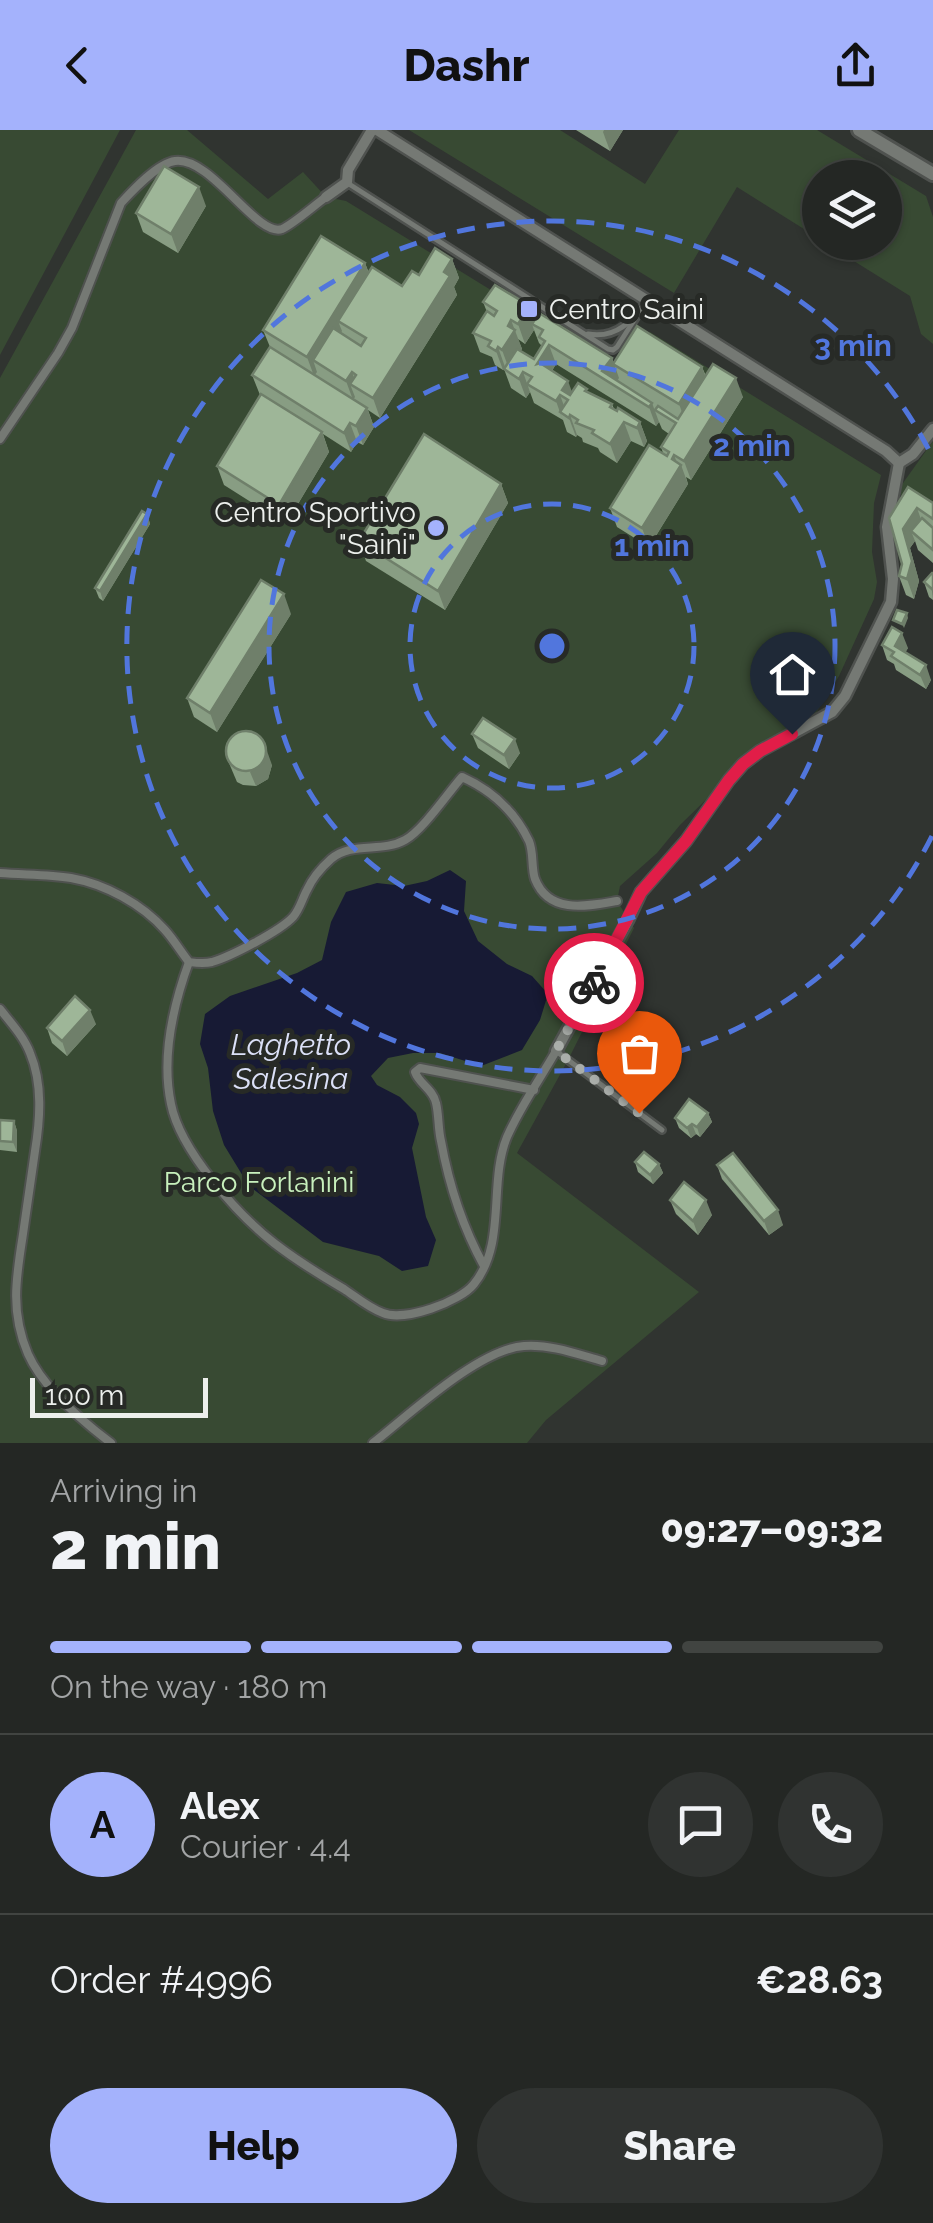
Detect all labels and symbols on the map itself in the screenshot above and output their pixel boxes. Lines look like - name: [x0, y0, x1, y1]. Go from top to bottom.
- place label: Centro Saini: [549, 293, 704, 326]
- marker: Centro Saini: [518, 298, 540, 320]
- text: 3 min: [814, 328, 892, 363]
- text: 2 min: [713, 428, 791, 463]
- place label: Centro Sportivo "Saini": [214, 496, 416, 561]
- marker: Centro Sportivo "Saini": [425, 517, 447, 539]
- text: 1 min: [614, 528, 690, 563]
- centre of rings: [534, 628, 570, 664]
- pin: [750, 632, 835, 735]
- courier: [544, 933, 644, 1033]
- pin: [597, 1011, 682, 1114]
- water label: Laghetto Salesina: [231, 1027, 351, 1096]
- park label: Parco Forlanini: [164, 1166, 354, 1199]
- scale bar: [30, 1373, 208, 1418]

